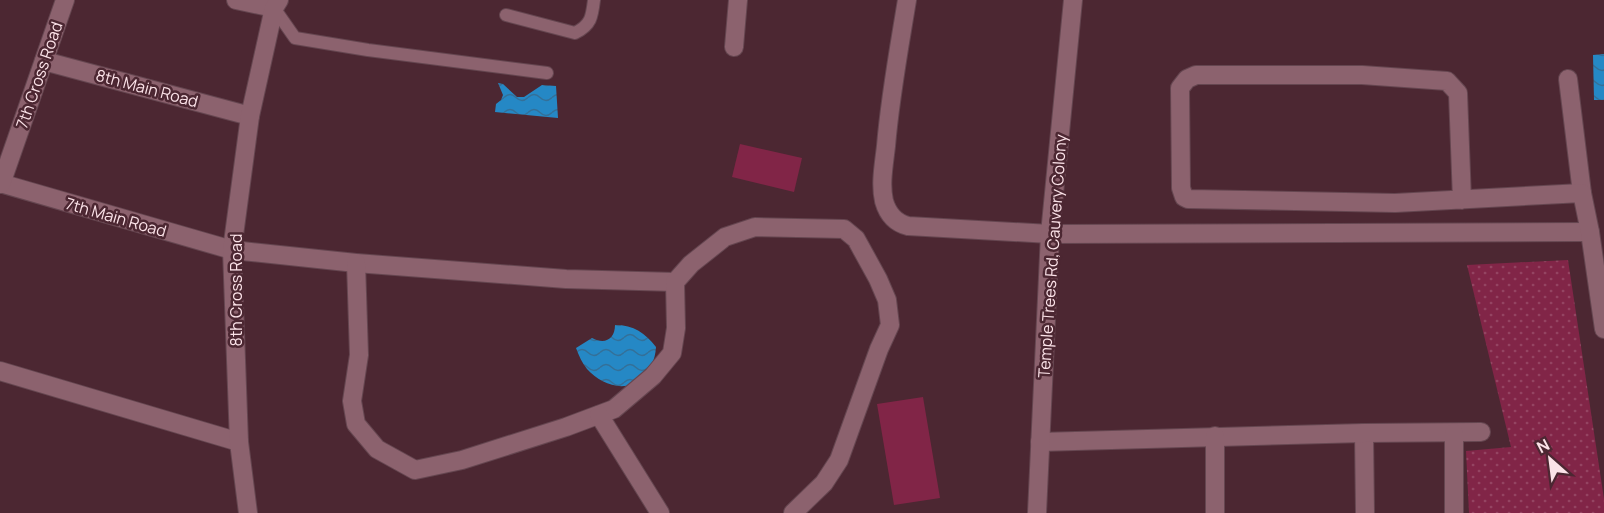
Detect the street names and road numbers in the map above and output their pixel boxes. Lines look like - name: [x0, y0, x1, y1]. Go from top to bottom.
- street label: 7th Cross Road: [10, 19, 68, 131]
- street label: 8th Main Road: [93, 64, 201, 112]
- street label: Temple Trees Rd, Cauvery Colony: [1033, 133, 1072, 379]
- street label: 7th Main Road: [63, 192, 169, 242]
- street label: 8th Cross Road: [225, 234, 247, 346]

